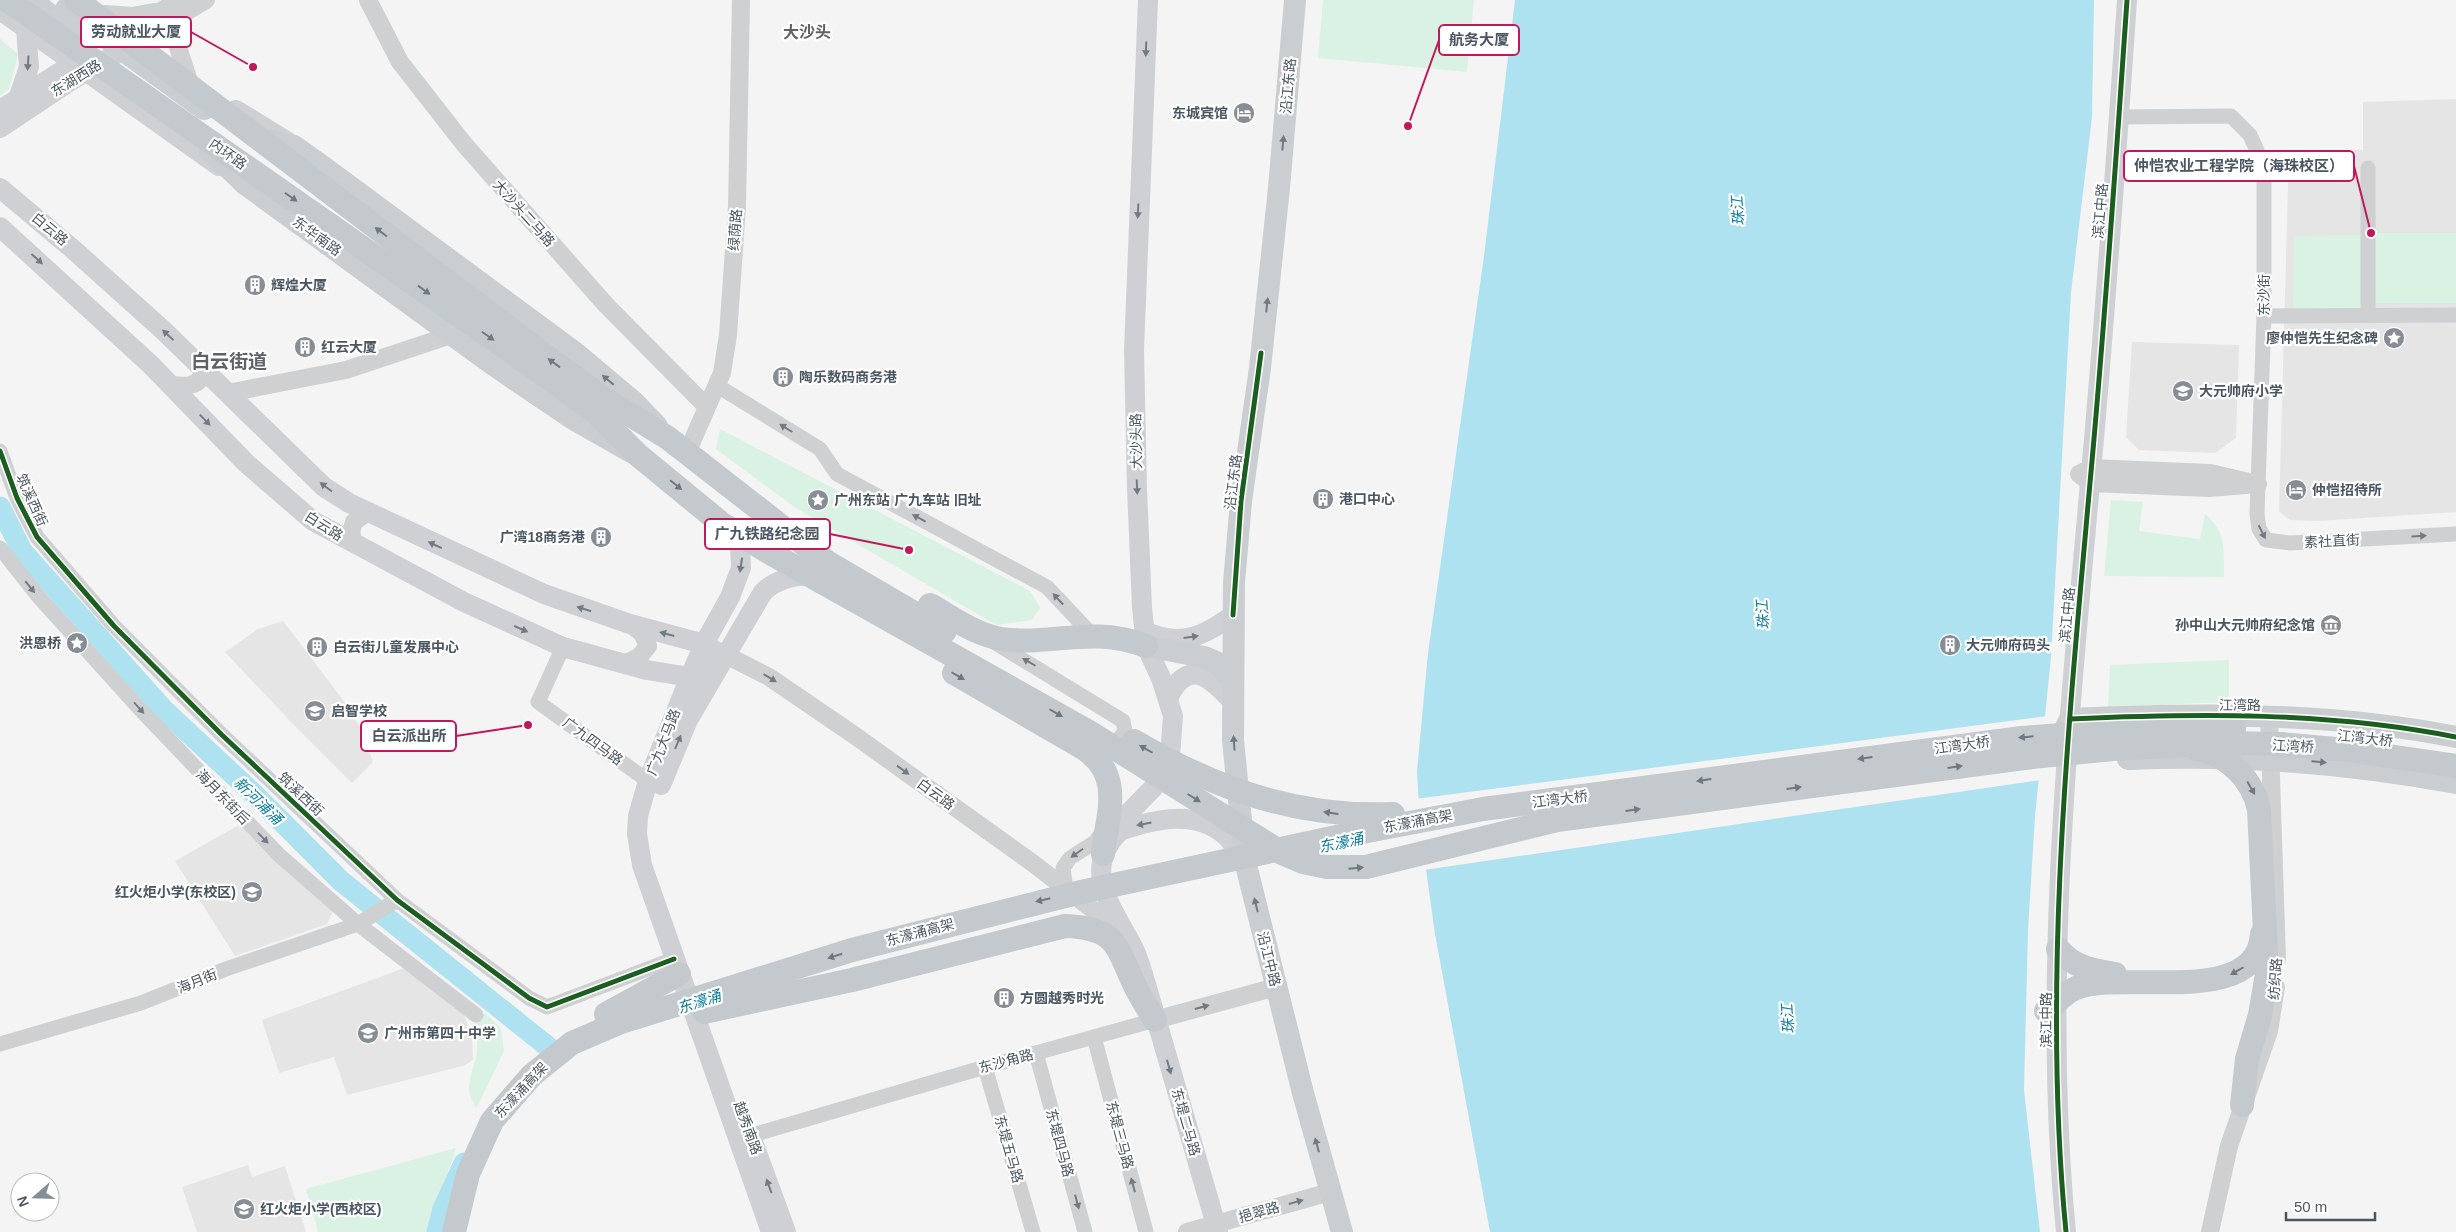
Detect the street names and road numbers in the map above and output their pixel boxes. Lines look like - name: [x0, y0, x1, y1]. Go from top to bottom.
- street label: 东湖西路: [48, 56, 104, 100]
- street label: 沿江东路: [1278, 57, 1298, 115]
- street label: 内环路: [206, 135, 250, 173]
- street label: 大沙头二马路: [490, 176, 558, 250]
- street label: 滨江中路: [2090, 182, 2110, 240]
- street label: 绿荫路: [726, 208, 744, 252]
- street label: 白云路: [29, 209, 71, 249]
- street label: 东华南路: [290, 213, 344, 259]
- street label: 东沙街: [2256, 274, 2272, 316]
- street label: 大沙头路: [1128, 413, 1144, 469]
- street label: 沿江东路: [1222, 453, 1244, 511]
- street label: 筑溪西街: [13, 471, 51, 529]
- street label: 白云路: [302, 508, 346, 544]
- street label: 素社直街: [2304, 532, 2360, 550]
- street label: 滨江中路: [2057, 586, 2077, 644]
- street label: 江湾路: [2219, 697, 2261, 713]
- street label: 广九大马路: [643, 706, 683, 778]
- street label: 广九四马路: [560, 714, 626, 768]
- street label: 江湾大桥: [2336, 727, 2394, 749]
- street label: 江湾大桥: [1933, 733, 1991, 757]
- street label: 江湾桥: [2272, 737, 2314, 755]
- street label: 海月东街后: [193, 766, 253, 828]
- street label: 筑溪西街: [275, 769, 327, 819]
- street label: 白云路: [914, 775, 958, 813]
- street label: 江湾大桥: [1531, 788, 1589, 810]
- street label: 东濠涌高架: [1382, 806, 1454, 836]
- street label: 东濠涌高架: [884, 915, 956, 949]
- street label: 沿江中路: [1254, 930, 1284, 988]
- street label: 纺织路: [2266, 957, 2284, 1001]
- street label: 海月街: [175, 966, 219, 996]
- street label: 滨江中路: [2038, 992, 2054, 1048]
- street label: 东沙角路: [977, 1046, 1035, 1076]
- street label: 东濠涌高架: [491, 1059, 551, 1121]
- street label: 东堤二马路: [1169, 1086, 1203, 1158]
- street label: 越秀南路: [731, 1099, 765, 1157]
- street label: 东堤三马路: [1103, 1099, 1137, 1171]
- street label: 东堤四马路: [1043, 1107, 1077, 1179]
- street label: 东堤五马路: [992, 1113, 1026, 1185]
- street label: 挹翠路: [1237, 1199, 1281, 1225]

